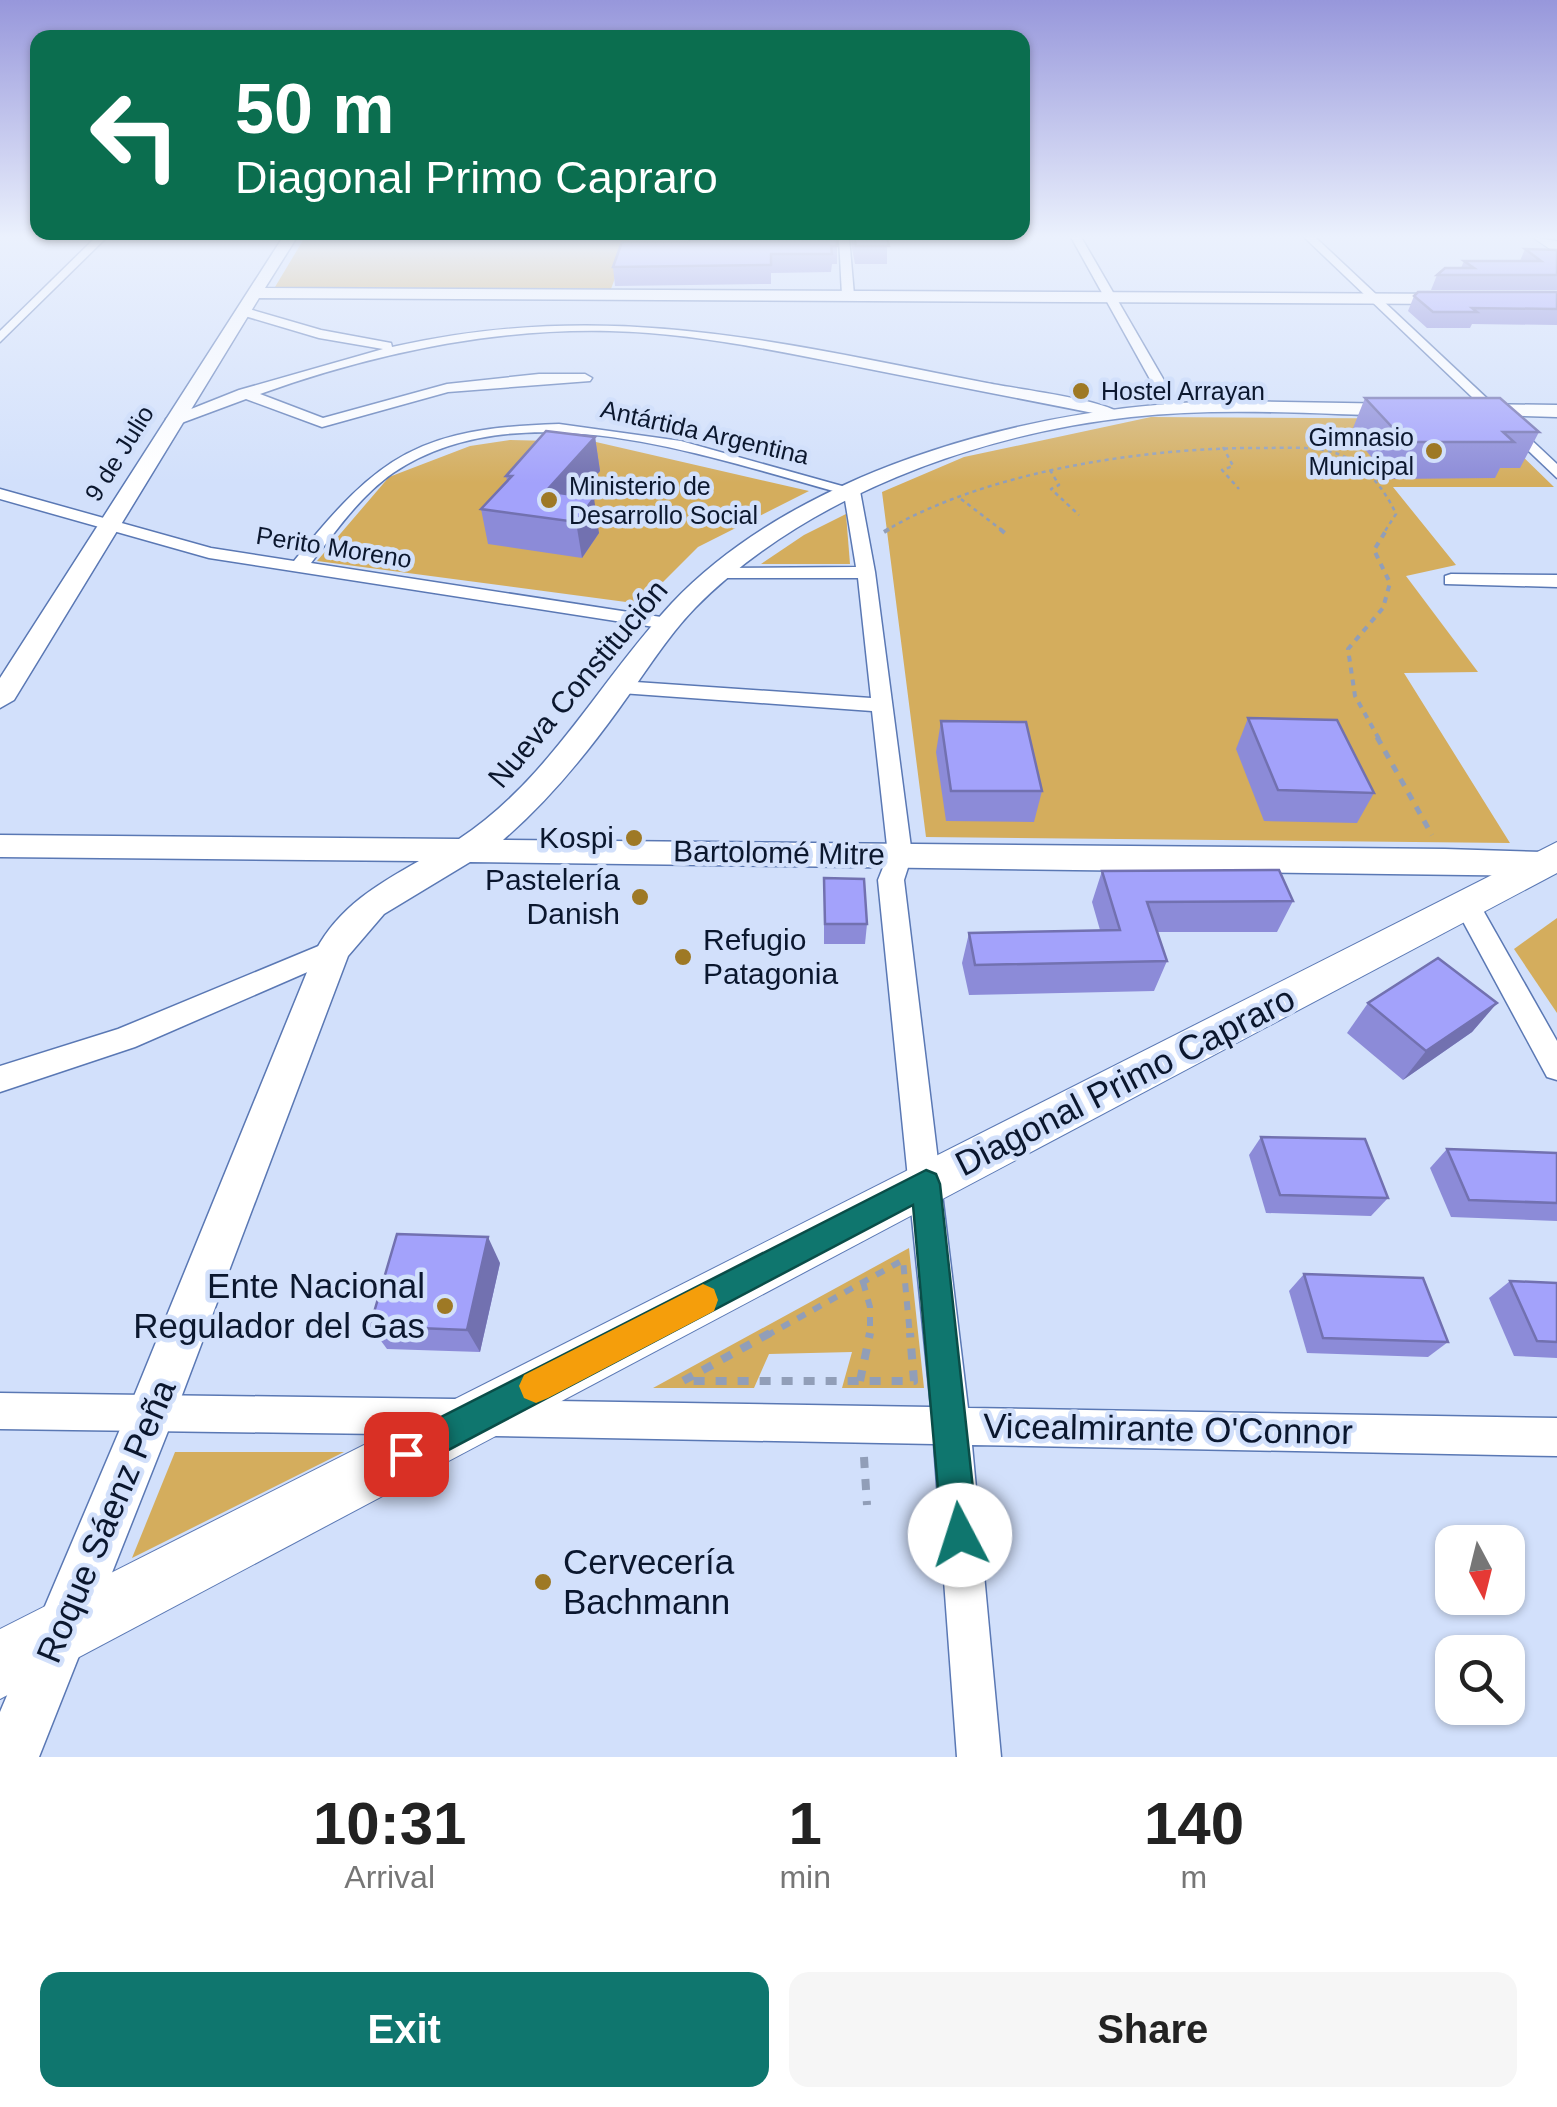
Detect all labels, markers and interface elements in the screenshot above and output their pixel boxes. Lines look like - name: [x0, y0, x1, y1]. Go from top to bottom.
- icon: left: [70, 70, 200, 200]
- text: 50 m: [235, 70, 395, 148]
- text: Diagonal Primo Capraro: [235, 152, 718, 203]
- place label: Hostel Arrayan: [1101, 377, 1265, 405]
- marker: Hostel Arrayan: [1070, 380, 1092, 402]
- street label: Antártida Argentina: [598, 394, 812, 470]
- street label: 9 de Julio: [79, 400, 159, 506]
- place label: Gimnasio Municipal: [1308, 423, 1414, 480]
- marker: Gimnasio Municipal: [1423, 440, 1445, 462]
- place label: Ministerio de Desarrollo Social: [569, 472, 758, 529]
- marker: Ministerio de Desarrollo Social: [538, 489, 560, 511]
- street label: Perito Moreno: [254, 521, 414, 573]
- street label: Nueva Constitución: [481, 573, 674, 794]
- place label: Kospi: [539, 821, 614, 854]
- marker: Kospi: [623, 827, 645, 849]
- street label: Bartolomé Mitre: [673, 834, 885, 871]
- place label: Pastelería Danish: [485, 863, 620, 930]
- marker: Pastelería Danish: [629, 886, 651, 908]
- place label: Refugio Patagonia: [703, 923, 838, 990]
- marker: Refugio Patagonia: [672, 946, 694, 968]
- street label: Diagonal Primo Capraro: [949, 978, 1301, 1183]
- place label: Ente Nacional Regulador del Gas: [133, 1266, 425, 1345]
- marker: Ente Nacional Regulador del Gas: [434, 1295, 456, 1317]
- street label: Roque Sáenz Peña: [28, 1373, 183, 1668]
- street label: Vicealmirante O'Connor: [983, 1406, 1354, 1451]
- pin: [364, 1412, 449, 1497]
- icon: arrive: [379, 1427, 434, 1482]
- position arrow: [908, 1483, 1012, 1587]
- north arrow: [1435, 1525, 1525, 1615]
- map controls: [1435, 1525, 1525, 1725]
- place label: Cervecería Bachmann: [563, 1542, 735, 1621]
- marker: Cervecería Bachmann: [532, 1571, 554, 1593]
- button: search: [1435, 1635, 1525, 1725]
- text: 10:31: [313, 1790, 466, 1857]
- text: 1: [788, 1790, 822, 1857]
- text: 140: [1144, 1790, 1244, 1857]
- text: Arrival: [344, 1859, 435, 1895]
- text: min: [779, 1859, 831, 1895]
- text: m: [1181, 1859, 1207, 1895]
- button: Exit: [40, 1972, 769, 2087]
- button: Share: [789, 1972, 1517, 2087]

